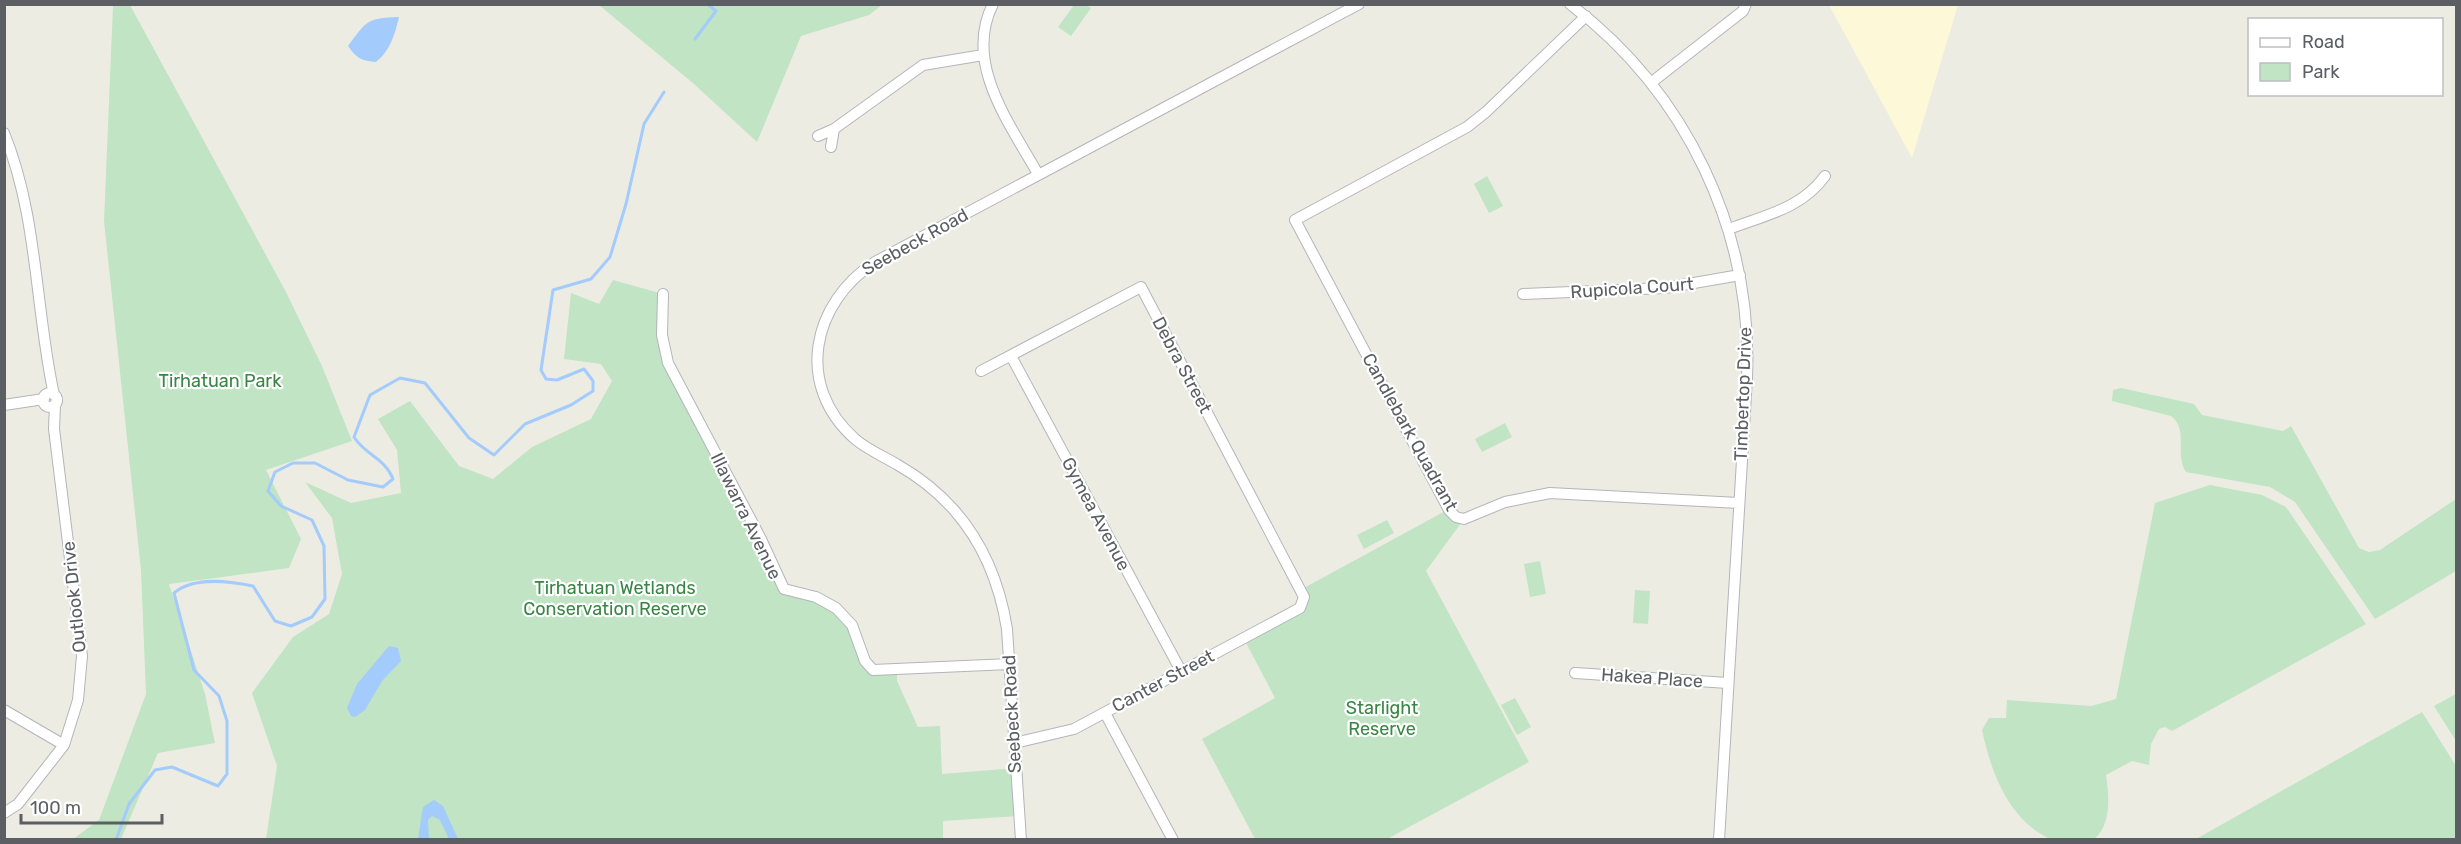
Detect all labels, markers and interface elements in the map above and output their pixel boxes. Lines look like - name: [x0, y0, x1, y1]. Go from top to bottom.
- legend: [2248, 18, 2443, 96]
- text: Road: [2302, 31, 2345, 53]
- text: Park: [2302, 61, 2340, 83]
- street label: Seebeck Road: [858, 204, 972, 280]
- street label: Rupicola Court: [1570, 273, 1694, 303]
- street label: Debra Street: [1147, 313, 1217, 417]
- street label: Timbertop Drive: [1730, 327, 1756, 461]
- street label: Candlebark Quadrant: [1357, 349, 1463, 515]
- park label: Tirhatuan Park: [159, 370, 282, 392]
- street label: Illawarra Avenue: [706, 449, 786, 583]
- street label: Gymea Avenue: [1057, 454, 1135, 574]
- street label: Outlook Drive: [57, 540, 91, 654]
- park label: Tirhatuan Wetlands Conservation Reserve: [523, 577, 707, 620]
- street label: Canter Street: [1108, 645, 1218, 717]
- street label: Seebeck Road: [998, 654, 1026, 774]
- street label: Hakea Place: [1600, 663, 1704, 693]
- park label: Starlight Reserve: [1346, 697, 1418, 740]
- scale bar: [21, 787, 162, 825]
- text: 100 m: [30, 797, 81, 819]

